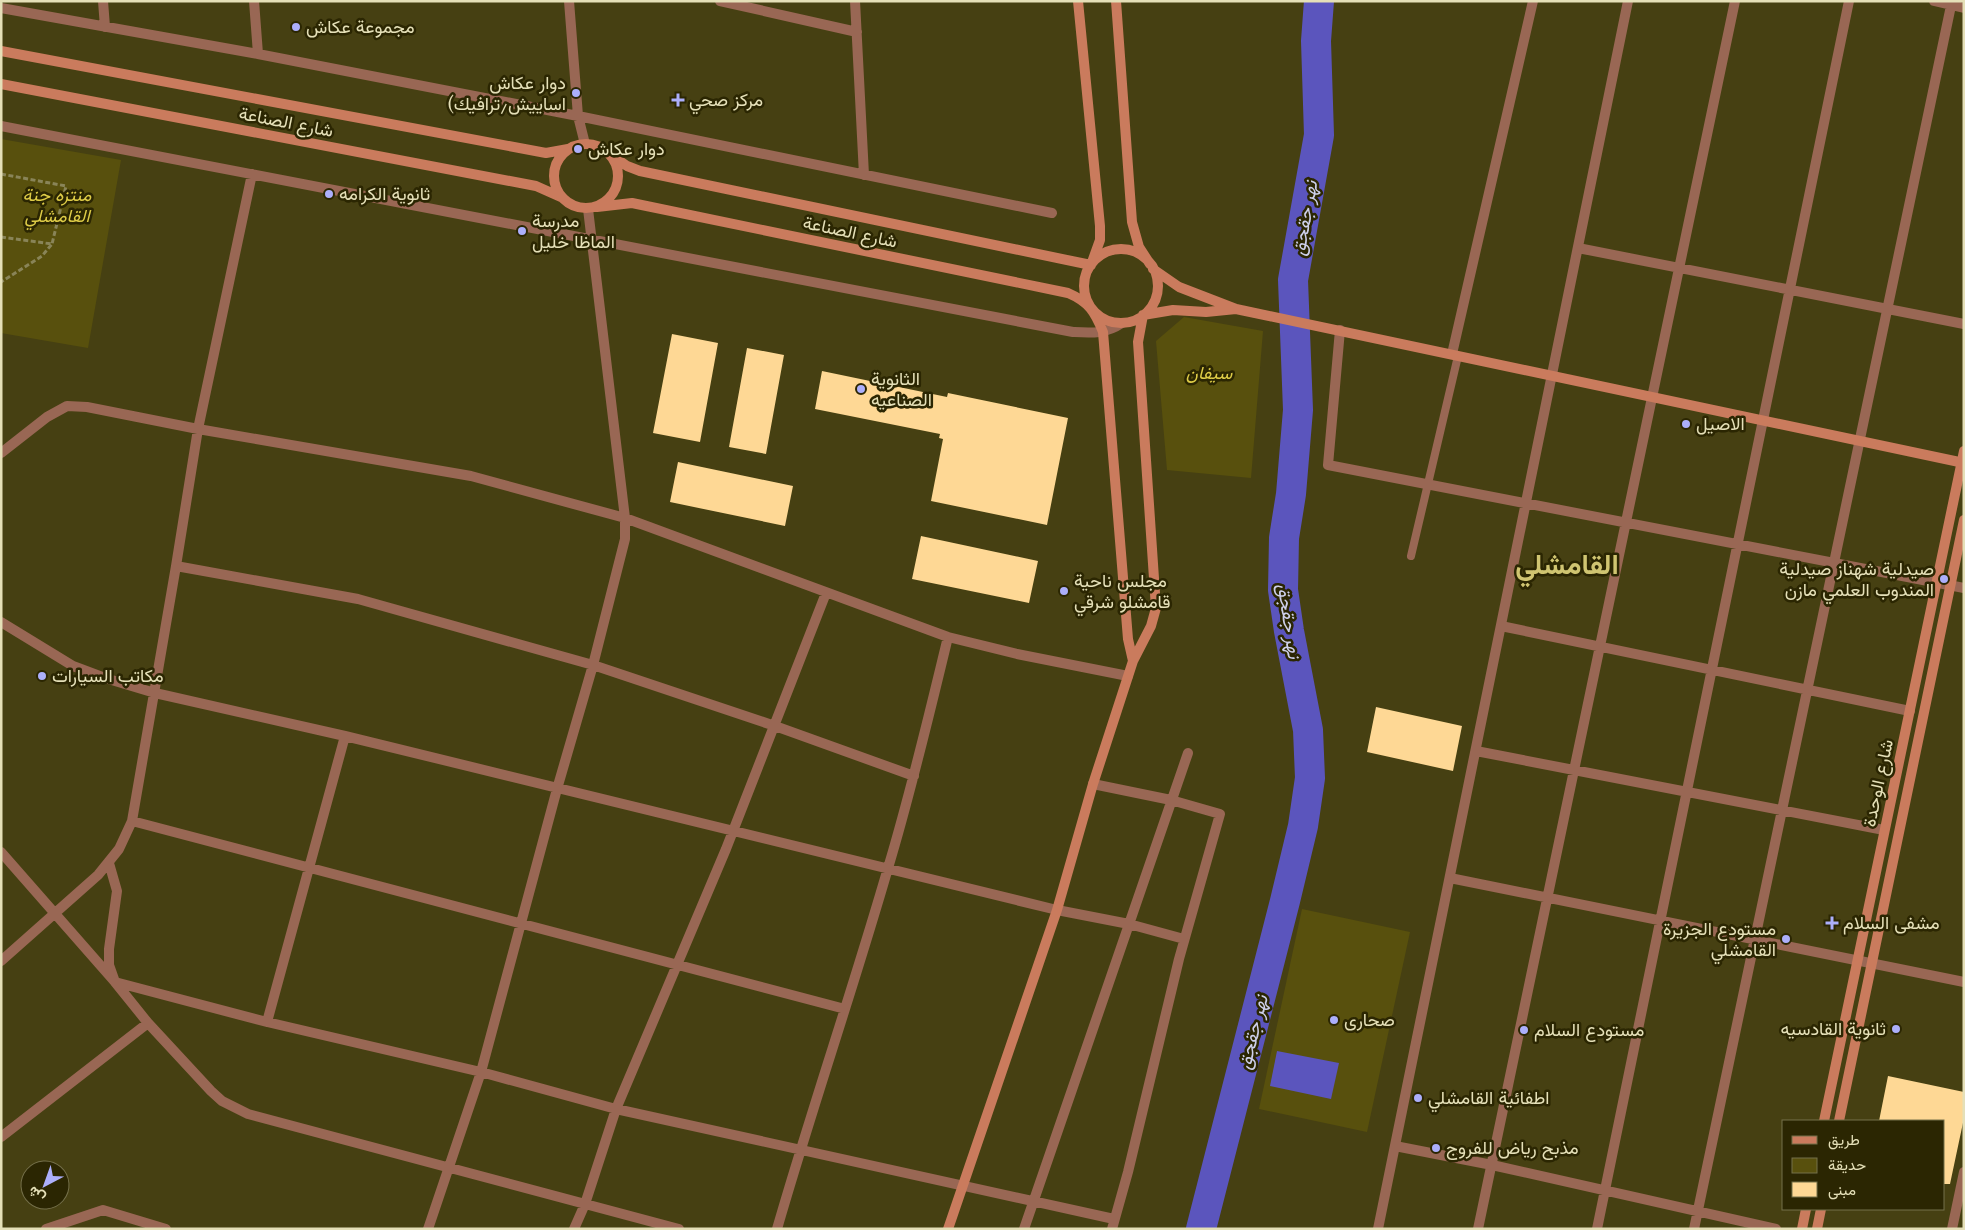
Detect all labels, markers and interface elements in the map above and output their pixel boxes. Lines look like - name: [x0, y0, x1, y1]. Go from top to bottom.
- place label: مجموعة عكاش: [306, 16, 415, 38]
- marker: مجموعة عكاش: [290, 21, 302, 33]
- place label: دوار عكاش (اساييش٫ترافيك: [448, 72, 566, 115]
- marker: دوار عكاش (اساييش٫ترافيك: [570, 87, 582, 99]
- place label: مركز صحي: [689, 89, 763, 115]
- marker: مركز صحي: [671, 93, 685, 107]
- street label: شارع الصناعة: [237, 102, 335, 143]
- place label: دوار عكاش: [588, 138, 665, 160]
- marker: دوار عكاش: [572, 143, 584, 155]
- water label: نهر جقجق: [1287, 177, 1323, 257]
- place label: ثانوية الكرامه: [339, 183, 430, 205]
- park label: منتزه جنة القامشلي: [23, 184, 92, 231]
- marker: ثانوية الكرامه: [323, 188, 335, 200]
- place label: مدرسة الماظا خليل: [532, 210, 615, 253]
- street label: شارع الصناعة: [801, 211, 899, 254]
- marker: مدرسة الماظا خليل: [516, 225, 528, 237]
- park label: سيفان: [1186, 362, 1233, 384]
- place label: الثانوية الصناعيه: [871, 368, 932, 411]
- marker: الثانوية الصناعيه: [855, 383, 867, 395]
- place label: الاصيل: [1696, 413, 1745, 435]
- marker: الاصيل: [1680, 418, 1692, 430]
- district label: القامشلي: [1515, 547, 1619, 588]
- place label: صيدلية شهناز صيدلية المندوب العلمي مازن: [1779, 558, 1934, 605]
- place label: مجلس ناحية قامشلو شرقي: [1074, 570, 1170, 617]
- marker: صيدلية شهناز صيدلية المندوب العلمي مازن: [1938, 573, 1950, 585]
- water label: نهر جقجق: [1273, 582, 1306, 662]
- marker: مجلس ناحية قامشلو شرقي: [1058, 585, 1070, 597]
- place label: مكاتب السيارات: [52, 665, 164, 687]
- marker: مكاتب السيارات: [36, 670, 48, 682]
- street label: شارع الوحدة: [1858, 737, 1899, 829]
- place label: مشفى السلام: [1843, 912, 1940, 935]
- marker: مشفى السلام: [1825, 916, 1839, 930]
- place label: مستودع الجزيرة القامشلي: [1663, 918, 1776, 965]
- marker: مستودع الجزيرة القامشلي: [1780, 933, 1792, 945]
- water label: نهر جقجق: [1232, 991, 1273, 1072]
- place label: صحارى: [1344, 1009, 1395, 1031]
- marker: صحارى: [1328, 1014, 1340, 1026]
- place label: ثانوية القادسيه: [1780, 1018, 1886, 1040]
- place label: مستودع السلام: [1534, 1019, 1644, 1042]
- marker: ثانوية القادسيه: [1890, 1023, 1902, 1035]
- marker: مستودع السلام: [1518, 1024, 1530, 1036]
- place label: اطفائية القامشلي: [1428, 1087, 1549, 1113]
- marker: اطفائية القامشلي: [1412, 1092, 1424, 1104]
- legend: [1782, 1120, 1945, 1210]
- text: طريق: [1828, 1130, 1860, 1150]
- place label: مذبح رياض للفروج: [1446, 1137, 1579, 1160]
- marker: مذبح رياض للفروج: [1430, 1142, 1442, 1154]
- text: حديقة: [1828, 1155, 1866, 1174]
- north arrow: [20, 1160, 70, 1210]
- text: مبنى: [1828, 1180, 1856, 1200]
- text: ش: [24, 1182, 49, 1207]

